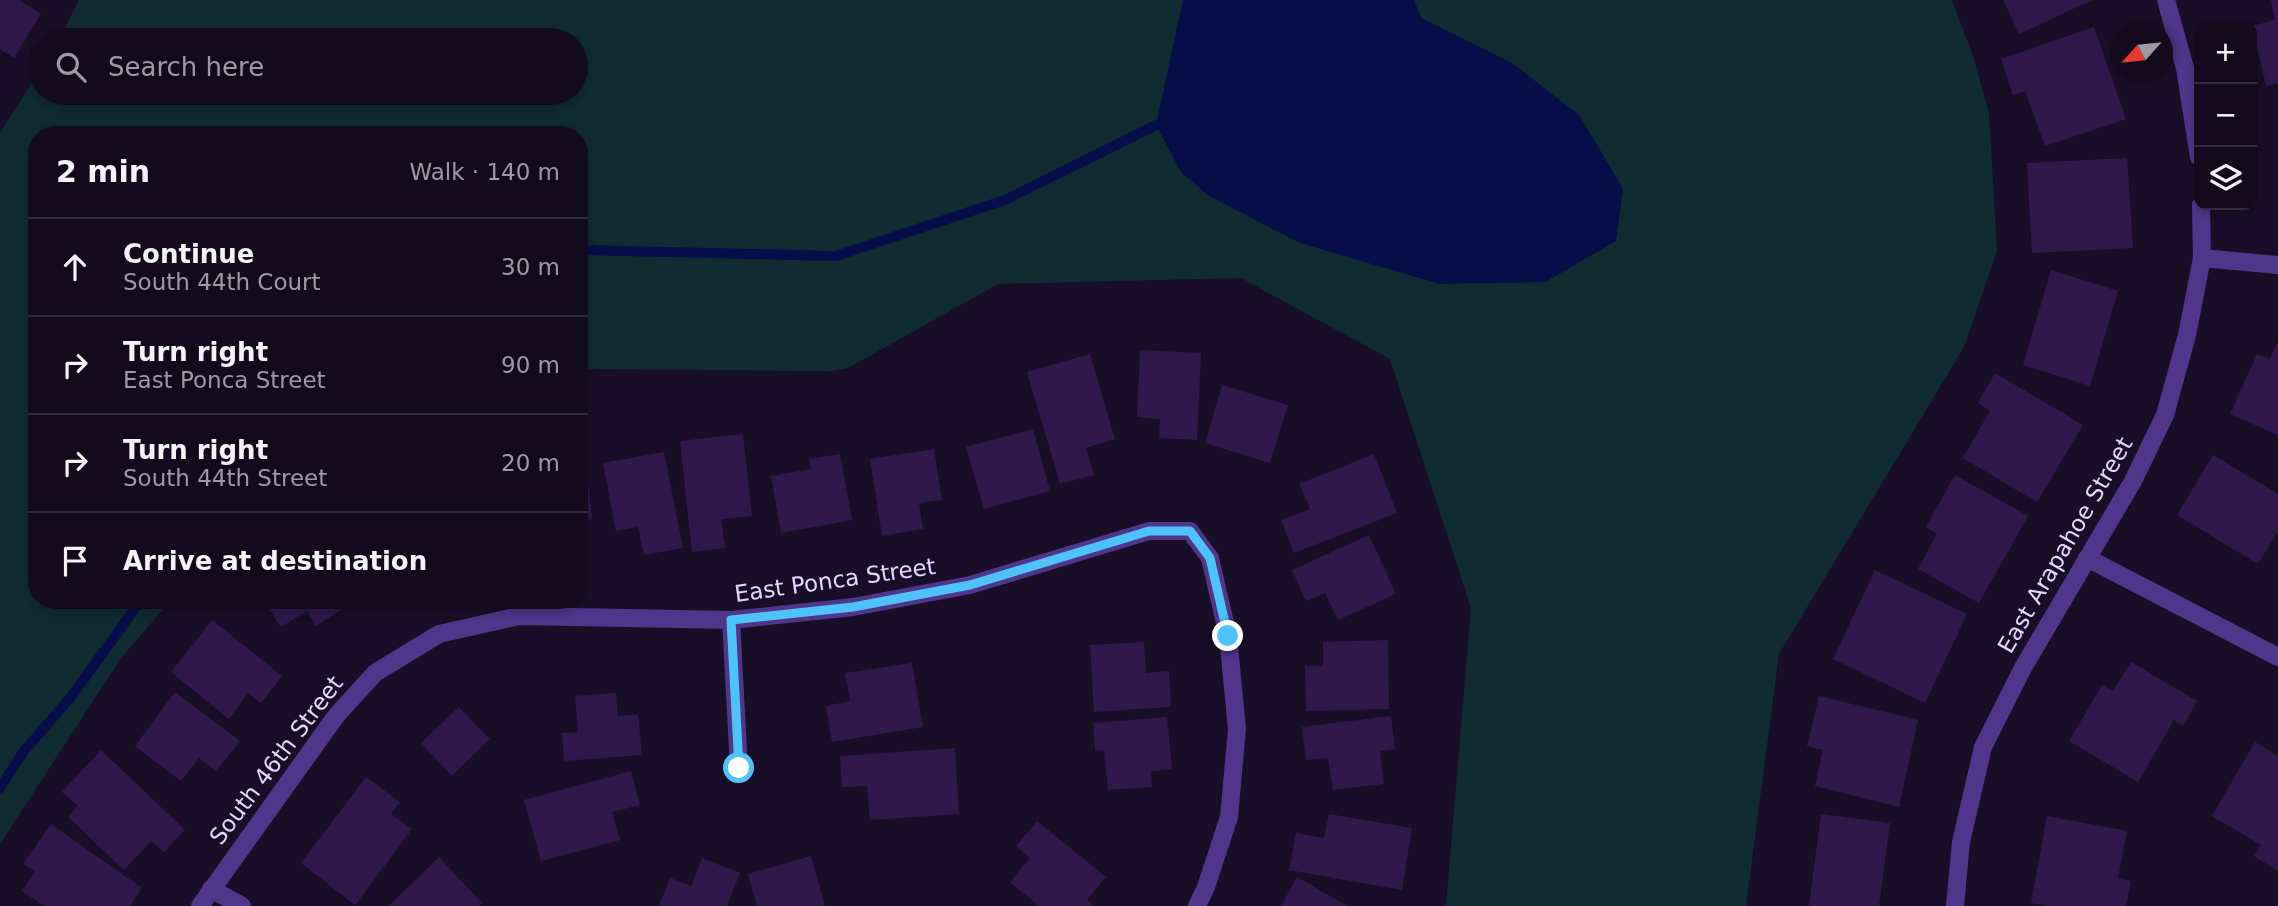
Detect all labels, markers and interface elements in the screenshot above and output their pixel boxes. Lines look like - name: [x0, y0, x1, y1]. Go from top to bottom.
- north arrow: [2110, 21, 2173, 84]
- map controls: [2194, 21, 2257, 210]
- button: +: [2194, 21, 2257, 84]
- search box: [28, 28, 588, 105]
- icon: search: [52, 48, 90, 86]
- text: Search here: [108, 52, 264, 82]
- button: −: [2194, 84, 2257, 147]
- button: layers: [2194, 147, 2257, 210]
- text: 2 min: [56, 154, 150, 189]
- text: Walk · 140 m: [409, 159, 560, 185]
- text: Continue: [123, 239, 254, 269]
- icon: ahead: [56, 248, 94, 286]
- text: 30 m: [501, 254, 560, 280]
- text: South 44th Court: [123, 269, 321, 295]
- text: Turn right: [123, 337, 268, 367]
- icon: right: [56, 346, 94, 384]
- text: 90 m: [501, 352, 560, 378]
- text: East Ponca Street: [123, 367, 326, 393]
- street label: East Arapahoe Street: [1993, 432, 2137, 658]
- text: Turn right: [123, 435, 268, 465]
- icon: right: [56, 444, 94, 482]
- text: 20 m: [501, 450, 560, 476]
- text: South 44th Street: [123, 465, 327, 491]
- icon: arrive: [56, 542, 94, 580]
- text: Arrive at destination: [123, 546, 427, 576]
- street label: East Ponca Street: [733, 553, 937, 607]
- route end: [1212, 620, 1243, 651]
- street label: South 46th Street: [204, 671, 348, 849]
- route start: [723, 752, 754, 783]

